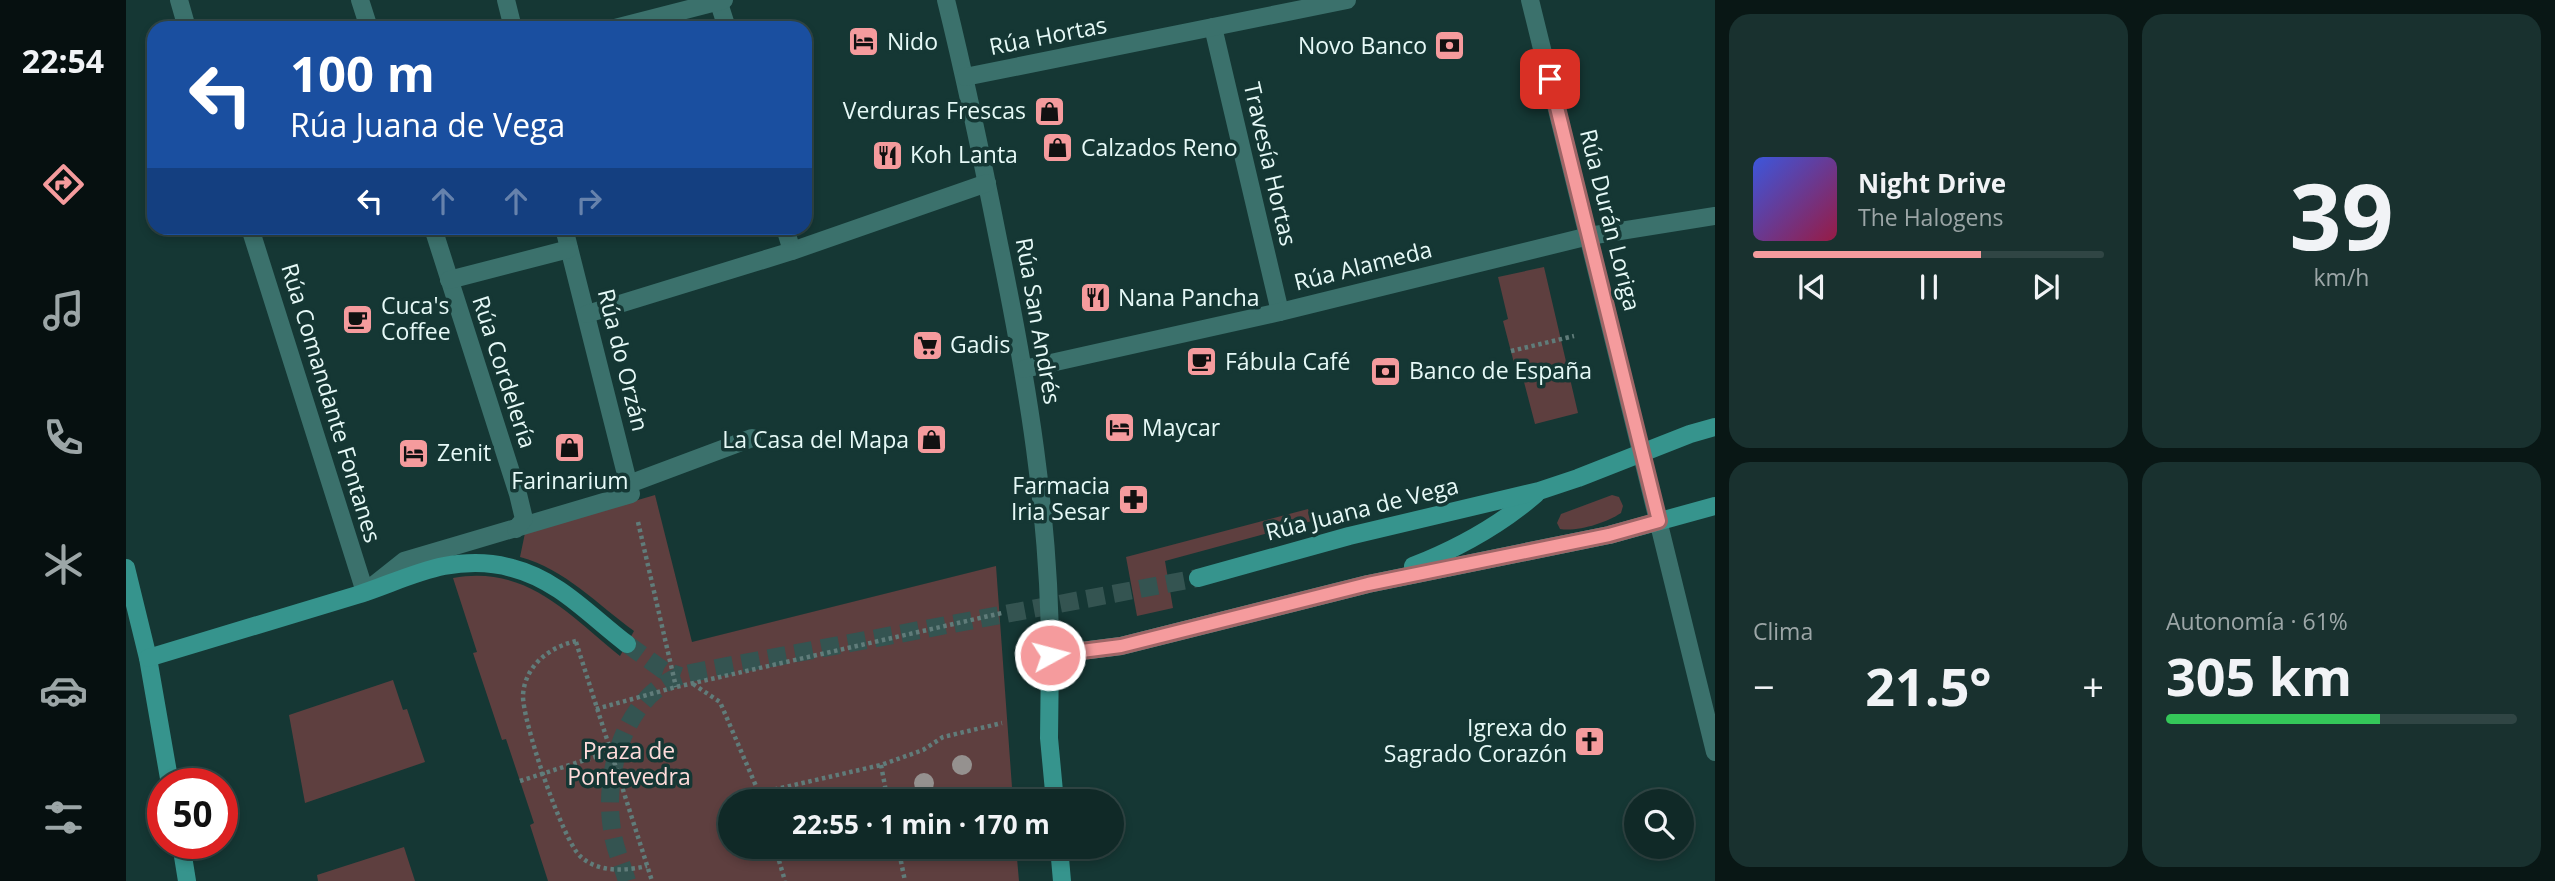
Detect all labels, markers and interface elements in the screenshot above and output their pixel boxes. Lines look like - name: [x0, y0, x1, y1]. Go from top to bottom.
- street label: Rúa Hortas: [986, 8, 1109, 62]
- hotel icon: Nido: [847, 25, 881, 59]
- place label: Nido: [887, 25, 938, 57]
- place label: Novo Banco: [1298, 29, 1427, 61]
- bank icon: Novo Banco: [1433, 29, 1467, 63]
- text: 22:54: [22, 39, 104, 82]
- text: 100 m: [290, 40, 435, 106]
- icon: left: [175, 49, 266, 140]
- pin: [1520, 49, 1580, 109]
- icon: arrive: [1531, 60, 1569, 98]
- street label: Travesía Hortas: [1237, 79, 1305, 249]
- place label: Verduras Frescas: [843, 94, 1026, 126]
- shop icon: Verduras Frescas: [1032, 94, 1066, 128]
- text: Rúa Juana de Vega: [290, 103, 565, 146]
- street label: Rúa Durán Loriga: [1573, 125, 1649, 314]
- shop icon: Calzados Reno: [1041, 131, 1075, 165]
- place label: Calzados Reno: [1081, 131, 1238, 163]
- restaurant icon: Koh Lanta: [870, 138, 904, 172]
- place label: Koh Lanta: [910, 138, 1018, 170]
- text: 39: [2289, 153, 2394, 277]
- icon: directions: [39, 160, 88, 209]
- text: Night Drive: [1858, 165, 2006, 201]
- icon: left: [351, 182, 389, 220]
- icon: ahead: [424, 182, 462, 220]
- icon: ahead: [497, 182, 535, 220]
- icon: right: [570, 182, 608, 220]
- text: The Halogens: [1858, 201, 2004, 233]
- street label: Rúa Alameda: [1290, 232, 1435, 298]
- street label: Rúa San Andrés: [1009, 235, 1069, 407]
- street label: Rúa Comandante Fontanes: [274, 259, 390, 546]
- text: km/h: [2314, 261, 2369, 293]
- icon: previous: [1793, 268, 1831, 306]
- icon: pause: [1910, 268, 1948, 306]
- icon: next: [2027, 268, 2065, 306]
- restaurant icon: Nana Pancha: [1078, 281, 1112, 315]
- place label: Nana Pancha: [1118, 281, 1260, 313]
- street label: Rúa do Orzán: [591, 285, 657, 434]
- icon: music: [39, 286, 88, 335]
- place label: Cuca's Coffee: [381, 289, 451, 347]
- street label: Rúa Cordelería: [465, 291, 545, 452]
- cafe icon: Cuca's Coffee: [341, 302, 375, 336]
- supermarket icon: Gadis: [910, 328, 944, 362]
- place label: Gadis: [950, 328, 1010, 360]
- cafe icon: Fábula Café: [1185, 345, 1219, 379]
- place label: Fábula Café: [1225, 345, 1350, 377]
- bank icon: Banco de España: [1369, 354, 1403, 388]
- place label: Banco de España: [1409, 354, 1592, 386]
- hotel icon: Maycar: [1102, 411, 1136, 445]
- place label: Maycar: [1142, 411, 1221, 443]
- icon: phone: [39, 413, 88, 462]
- place label: La Casa del Mapa: [722, 423, 909, 455]
- shop icon: La Casa del Mapa: [915, 423, 949, 457]
- shop icon: Farinarium: [553, 430, 587, 464]
- hotel icon: Zenit: [397, 436, 431, 470]
- place label: Zenit: [437, 436, 491, 468]
- place label: Farinarium: [511, 464, 629, 496]
- place label: Farmacia Iria Sesar: [1011, 469, 1111, 527]
- street label: Rúa Juana de Vega: [1262, 469, 1462, 547]
- pharmacy icon: Farmacia Iria Sesar: [1116, 482, 1150, 516]
- icon: climate: [39, 540, 88, 589]
- text: Autonomía · 61%: [2166, 605, 2348, 637]
- text: Clima: [1753, 615, 1813, 647]
- position arrow: [1013, 618, 1087, 692]
- text: 305 km: [2166, 640, 2352, 711]
- text: 21.5°: [1865, 650, 1992, 721]
- text: −: [1753, 660, 1775, 712]
- text: +: [2082, 660, 2104, 712]
- icon: car: [39, 666, 88, 715]
- place label: Igrexa do Sagrado Corazón: [1384, 711, 1567, 769]
- church icon: Igrexa do Sagrado Corazón: [1573, 724, 1607, 758]
- park label: Praza de Pontevedra: [567, 734, 691, 792]
- speed limit sign: 50: [147, 768, 238, 859]
- map controls: [1624, 789, 1694, 859]
- button: search: [1624, 789, 1694, 859]
- icon: filters: [39, 793, 88, 842]
- text: 22:55 · 1 min · 170 m: [792, 806, 1050, 842]

